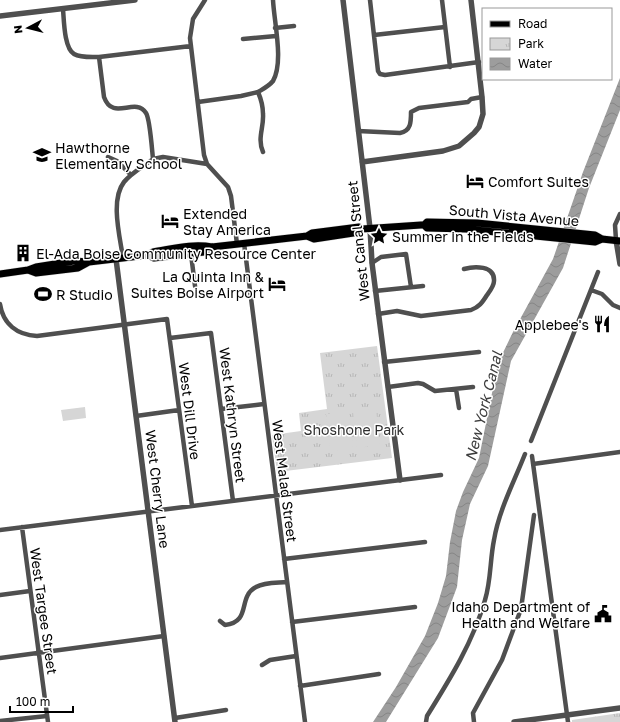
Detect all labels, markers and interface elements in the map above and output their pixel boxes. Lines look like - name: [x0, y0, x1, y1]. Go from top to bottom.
- north arrow: [8, 8, 48, 48]
- legend: [482, 8, 612, 80]
- text: Road: [518, 16, 547, 31]
- text: N: [11, 24, 25, 34]
- text: Park: [518, 36, 544, 51]
- text: Water: [518, 56, 552, 71]
- place label: Hawthorne Elementary School: [55, 139, 182, 172]
- school or university icon: Hawthorne Elementary School: [32, 145, 52, 165]
- hotel icon: Comfort Suites: [465, 171, 485, 191]
- place label: Comfort Suites: [488, 173, 589, 190]
- street label: West Canal Street: [343, 180, 373, 302]
- street label: South Vista Avenue: [448, 201, 580, 229]
- place label: Extended Stay America: [183, 205, 271, 238]
- hotel icon: Extended Stay America: [160, 211, 180, 231]
- place icon: Summer in the Fields: [369, 226, 389, 246]
- place label: Summer in the Fields: [392, 228, 534, 245]
- building icon: El-Ada Boise Community Resource Center: [13, 243, 33, 263]
- place label: El-Ada Boise Community Resource Center: [36, 245, 317, 262]
- place label: La Quinta Inn & Suites Boise Airport: [131, 268, 265, 301]
- hotel icon: La Quinta Inn & Suites Boise Airport: [267, 274, 287, 294]
- sports icon: R Studio: [33, 284, 53, 304]
- place label: R Studio: [56, 286, 113, 303]
- restaurant icon: Applebee's: [592, 314, 612, 334]
- place label: Applebee's: [515, 316, 589, 333]
- street label: West Kathryn Street: [216, 346, 250, 484]
- water label: New York Canal: [461, 348, 506, 463]
- street label: West Dill Drive: [176, 361, 204, 461]
- street label: West Malad Street: [269, 419, 301, 543]
- park label: Shoshone Park: [304, 421, 405, 438]
- street label: West Cherry Lane: [142, 429, 174, 549]
- street label: West Targee Street: [27, 546, 61, 676]
- place label: Idaho Department of Health and Welfare: [451, 598, 590, 631]
- public building icon: Idaho Department of Health and Welfare: [593, 604, 613, 624]
- scale bar: [10, 688, 73, 714]
- text: 100 m: [16, 694, 50, 709]

